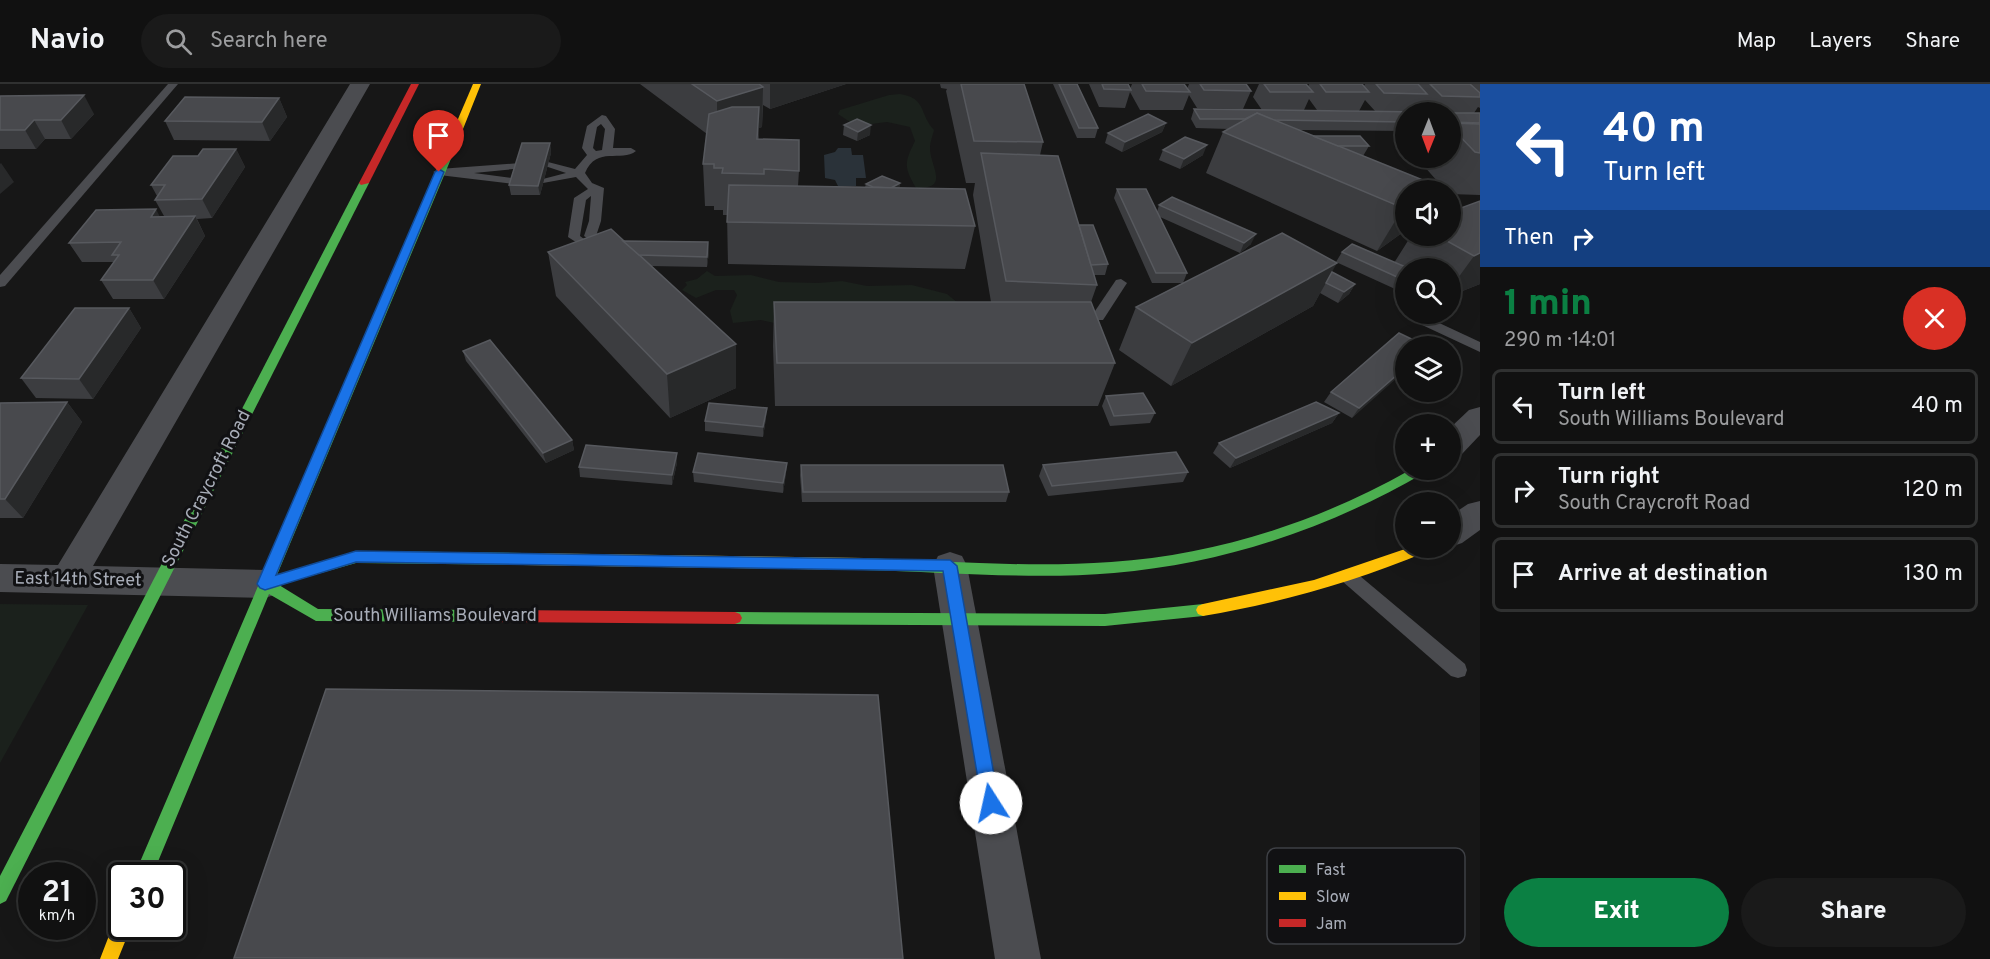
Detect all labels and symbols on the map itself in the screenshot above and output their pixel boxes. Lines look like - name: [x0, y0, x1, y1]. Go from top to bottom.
- north arrow: [1395, 102, 1461, 168]
- pin: [413, 110, 464, 172]
- street label: South Craycroft Road: [158, 407, 256, 571]
- street label: East 14th Street: [14, 567, 142, 593]
- street label: South Williams Boulevard: [333, 605, 537, 628]
- position arrow: [959, 771, 1023, 835]
- legend: [1267, 848, 1465, 944]
- text: Fast: [1316, 861, 1346, 881]
- speed limit sign: 30: [108, 862, 186, 940]
- text: Slow: [1316, 888, 1350, 908]
- text: Jam: [1316, 915, 1347, 935]

